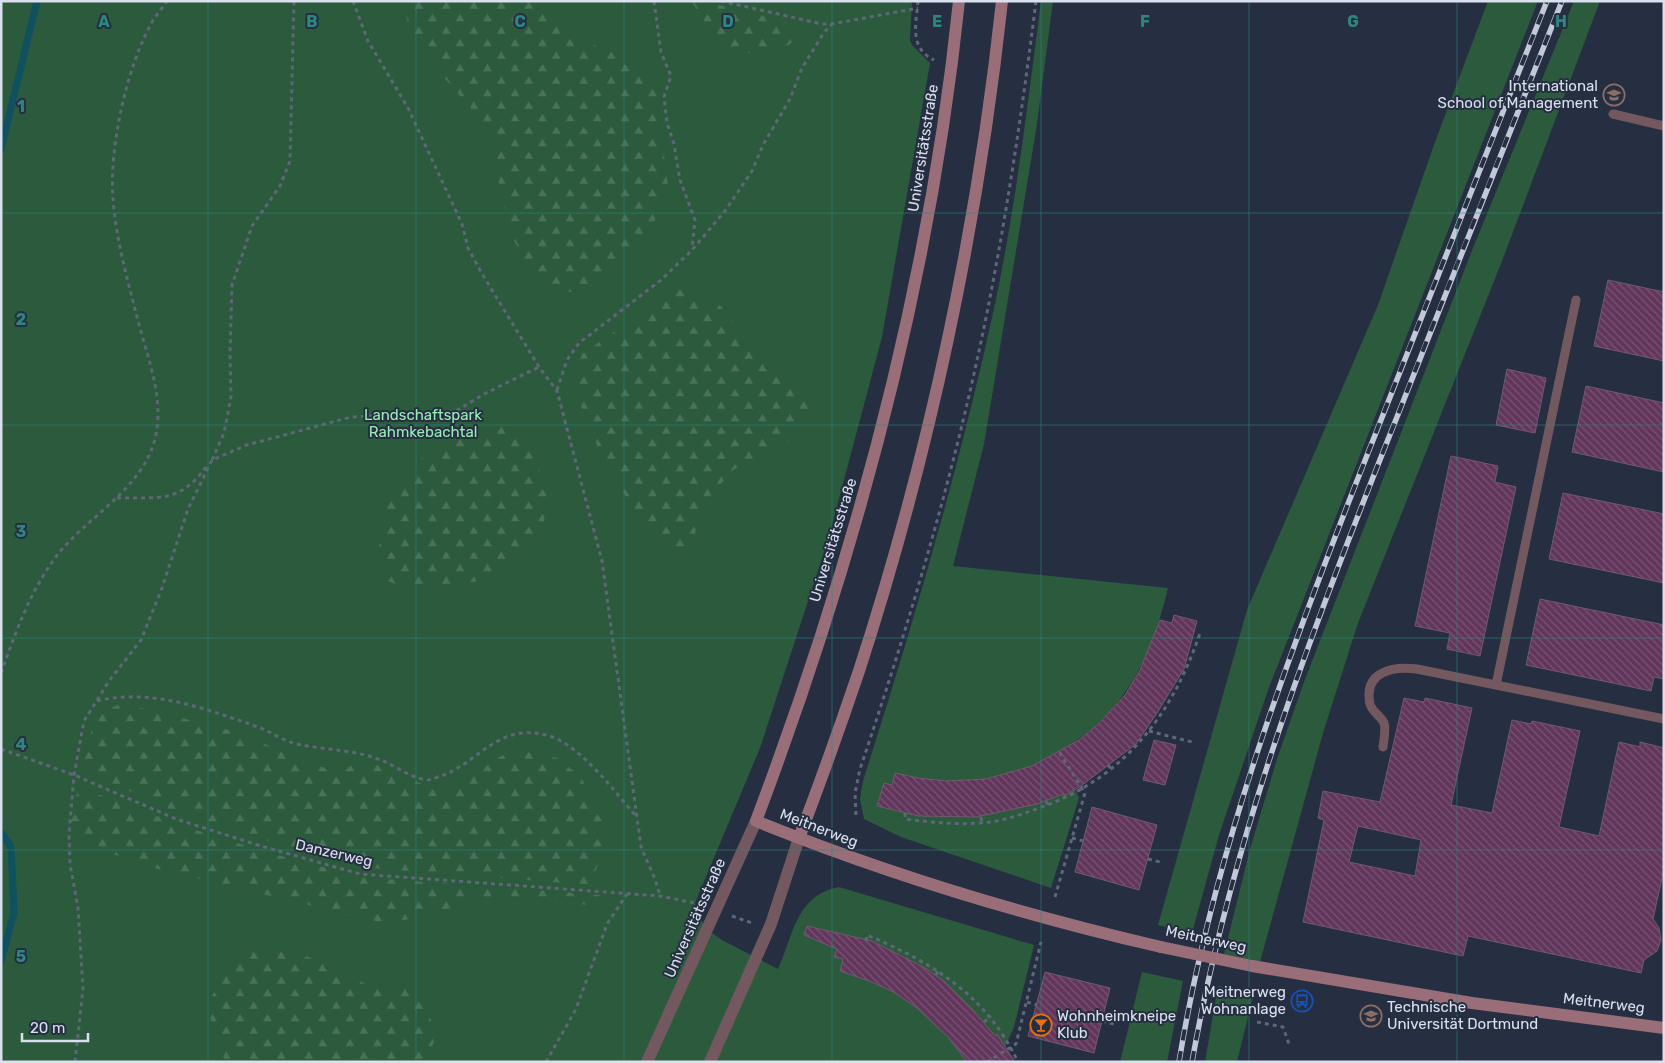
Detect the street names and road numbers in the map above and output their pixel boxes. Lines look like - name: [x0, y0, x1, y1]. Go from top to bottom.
- street label: Universitätsstraße: [904, 83, 942, 213]
- street label: Universitätsstraße: [806, 476, 860, 604]
- street label: Meitnerweg: [777, 805, 861, 851]
- street label: Danzerweg: [294, 835, 374, 871]
- street label: Universitätsstraße: [661, 855, 729, 981]
- street label: Meitnerweg: [1164, 922, 1248, 956]
- street label: Meitnerweg: [1562, 989, 1646, 1017]

